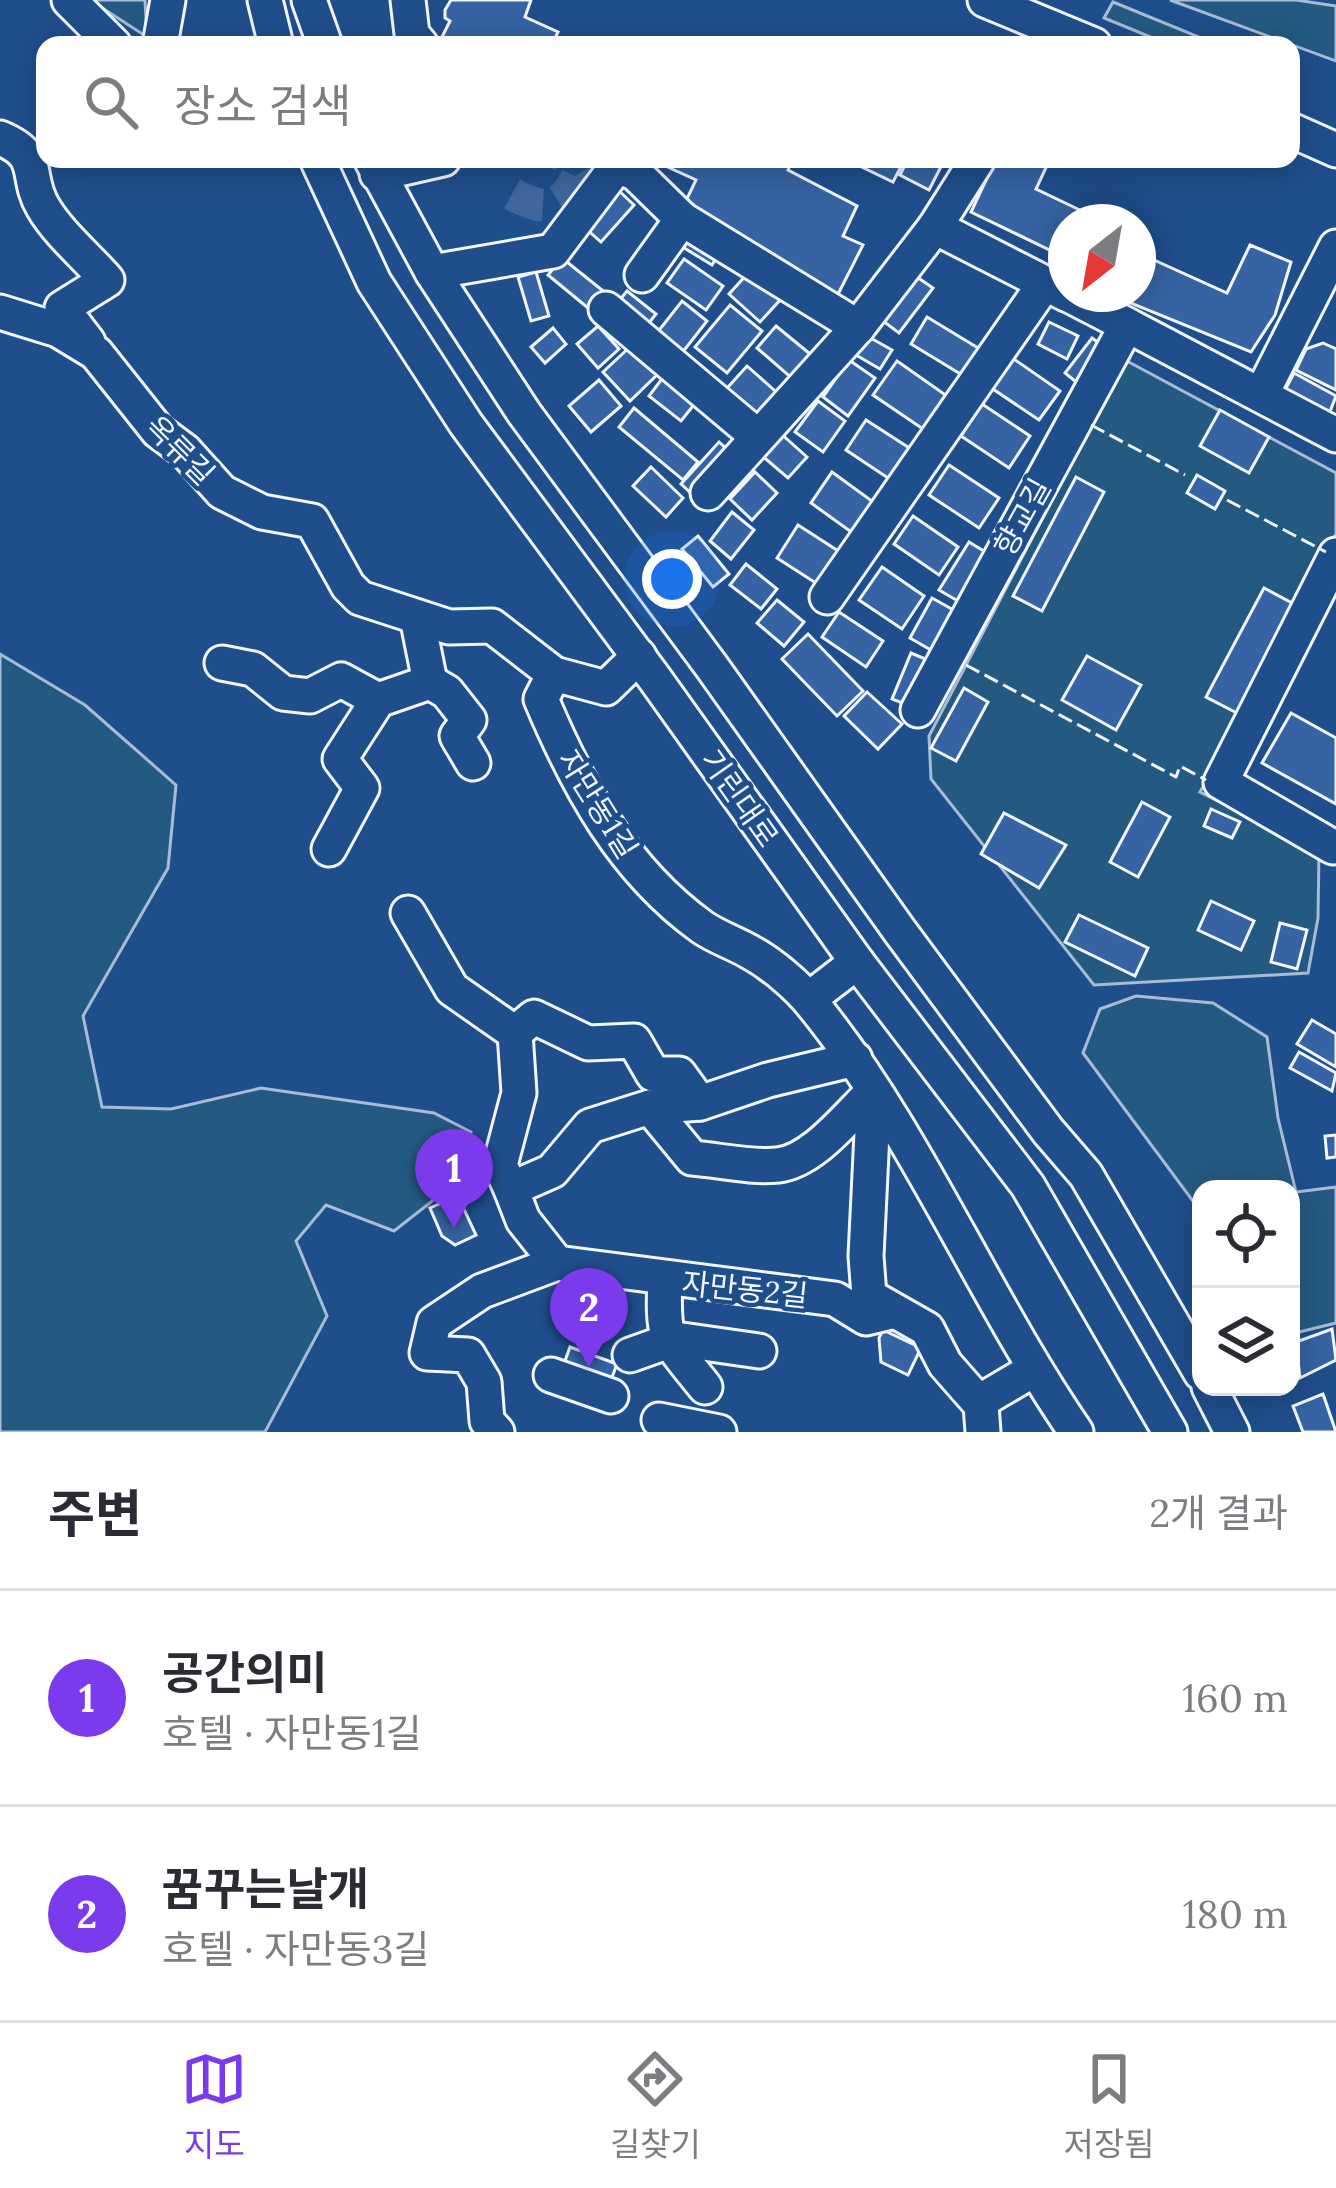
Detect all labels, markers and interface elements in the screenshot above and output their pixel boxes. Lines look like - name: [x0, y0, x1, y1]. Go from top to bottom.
- search box: [36, 36, 1300, 168]
- icon: search: [78, 69, 144, 135]
- text: 장소 검색: [174, 77, 351, 134]
- north arrow: [1048, 204, 1156, 312]
- street label: 옥류길: [137, 407, 223, 493]
- street label: 향교길: [985, 472, 1059, 562]
- your location: [642, 549, 702, 609]
- street label: 자만동1길: [550, 742, 646, 866]
- street label: 기린대로: [693, 742, 787, 854]
- pin: 1: [415, 1129, 493, 1228]
- map controls: [1192, 1180, 1300, 1396]
- button: locate: [1192, 1180, 1300, 1288]
- street label: 자만동2길: [680, 1263, 810, 1315]
- pin: 2: [550, 1268, 628, 1367]
- button: layers: [1192, 1288, 1300, 1396]
- text: 주변: [48, 1481, 142, 1546]
- text: 2개 결과: [1149, 1488, 1288, 1538]
- text: 공간의미: [162, 1644, 328, 1701]
- text: 1: [79, 1673, 95, 1723]
- text: 160 m: [1182, 1673, 1288, 1723]
- text: 호텔 · 자만동1길: [162, 1708, 422, 1758]
- text: 꿈꾸는날개: [162, 1860, 369, 1917]
- text: 2: [77, 1889, 97, 1939]
- text: 180 m: [1183, 1889, 1288, 1939]
- text: 호텔 · 자만동3길: [162, 1924, 429, 1974]
- tab: 지도: [181, 2046, 247, 2166]
- tab: 길찾기: [610, 2046, 701, 2166]
- tab: 저장됨: [1064, 2046, 1155, 2166]

